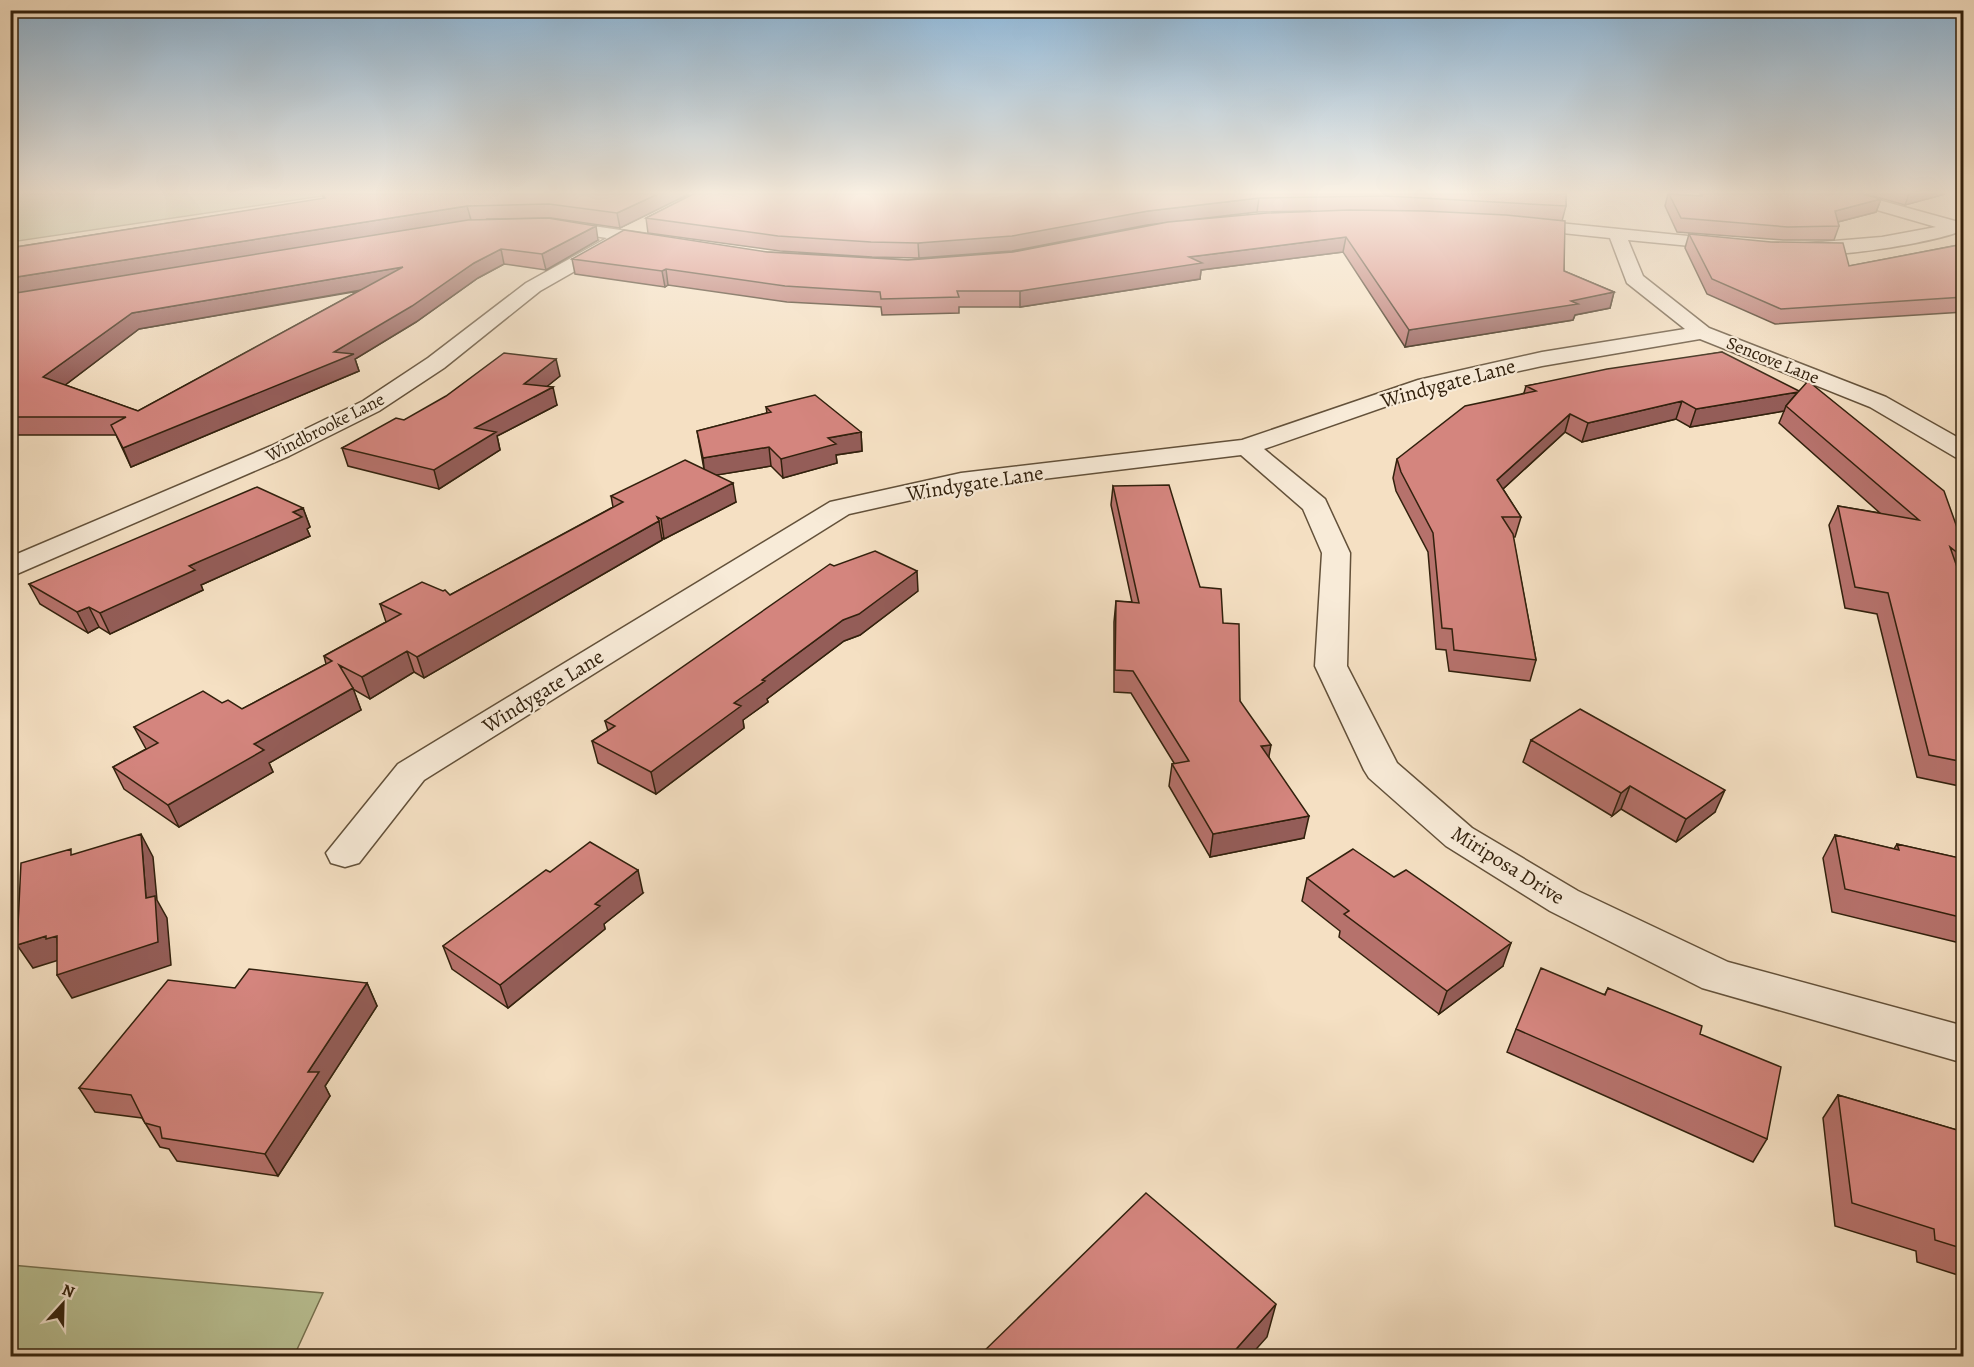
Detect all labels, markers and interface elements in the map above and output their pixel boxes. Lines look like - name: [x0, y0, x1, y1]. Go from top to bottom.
- street label: Sencove Lane: [1723, 331, 1823, 389]
- street label: Windygate Lane: [1377, 352, 1518, 415]
- street label: Windbrooke Lane: [261, 387, 388, 468]
- street label: Windygate Lane: [904, 458, 1045, 508]
- street label: Windygate Lane: [476, 642, 609, 740]
- street label: Miriposa Drive: [1446, 819, 1570, 911]
- north arrow: [33, 1274, 93, 1334]
- text: N: [59, 1279, 78, 1304]

